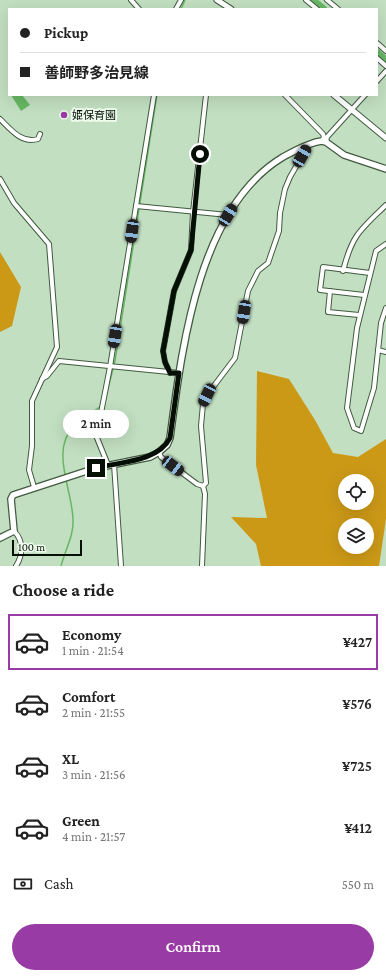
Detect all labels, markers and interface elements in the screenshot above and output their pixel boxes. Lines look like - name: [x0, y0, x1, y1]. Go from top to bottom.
- text: Pickup: [44, 25, 88, 41]
- text: 善師野多治見線: [44, 65, 149, 81]
- place label: 姫保育園: [72, 109, 116, 121]
- marker: 姫保育園: [59, 110, 69, 120]
- car: [291, 143, 313, 169]
- route start: [191, 145, 209, 163]
- car: [217, 202, 239, 228]
- car: [124, 218, 140, 244]
- car: [236, 299, 252, 325]
- car: [107, 323, 123, 349]
- car: [196, 382, 218, 408]
- callout: 2 min: [63, 410, 129, 438]
- text: 2 min: [81, 416, 111, 431]
- car: [160, 454, 186, 478]
- route end: [87, 459, 105, 477]
- map controls: [338, 474, 374, 554]
- button: locate: [338, 474, 374, 510]
- button: layers: [338, 518, 374, 554]
- scale bar: [12, 538, 82, 557]
- text: 100 m: [18, 541, 45, 553]
- text: Choose a ride: [12, 580, 114, 600]
- icon: car: [14, 624, 50, 660]
- text: Economy: [62, 627, 121, 643]
- text: ¥427: [343, 634, 372, 650]
- text: 1 min · 21:54: [62, 643, 124, 658]
- icon: car: [14, 686, 50, 722]
- text: Comfort: [62, 689, 116, 705]
- text: ¥576: [342, 696, 372, 712]
- text: 2 min · 21:55: [62, 705, 125, 720]
- icon: car: [14, 748, 50, 784]
- text: XL: [62, 751, 79, 767]
- text: ¥725: [342, 758, 372, 774]
- text: 3 min · 21:56: [62, 767, 126, 782]
- icon: car: [14, 810, 50, 846]
- text: Green: [62, 813, 100, 829]
- text: ¥412: [344, 820, 372, 836]
- text: 4 min · 21:57: [62, 829, 125, 844]
- icon: cash: [12, 873, 34, 895]
- text: Cash: [44, 876, 74, 892]
- text: 550 m: [342, 877, 374, 892]
- button: Confirm: [12, 924, 374, 970]

